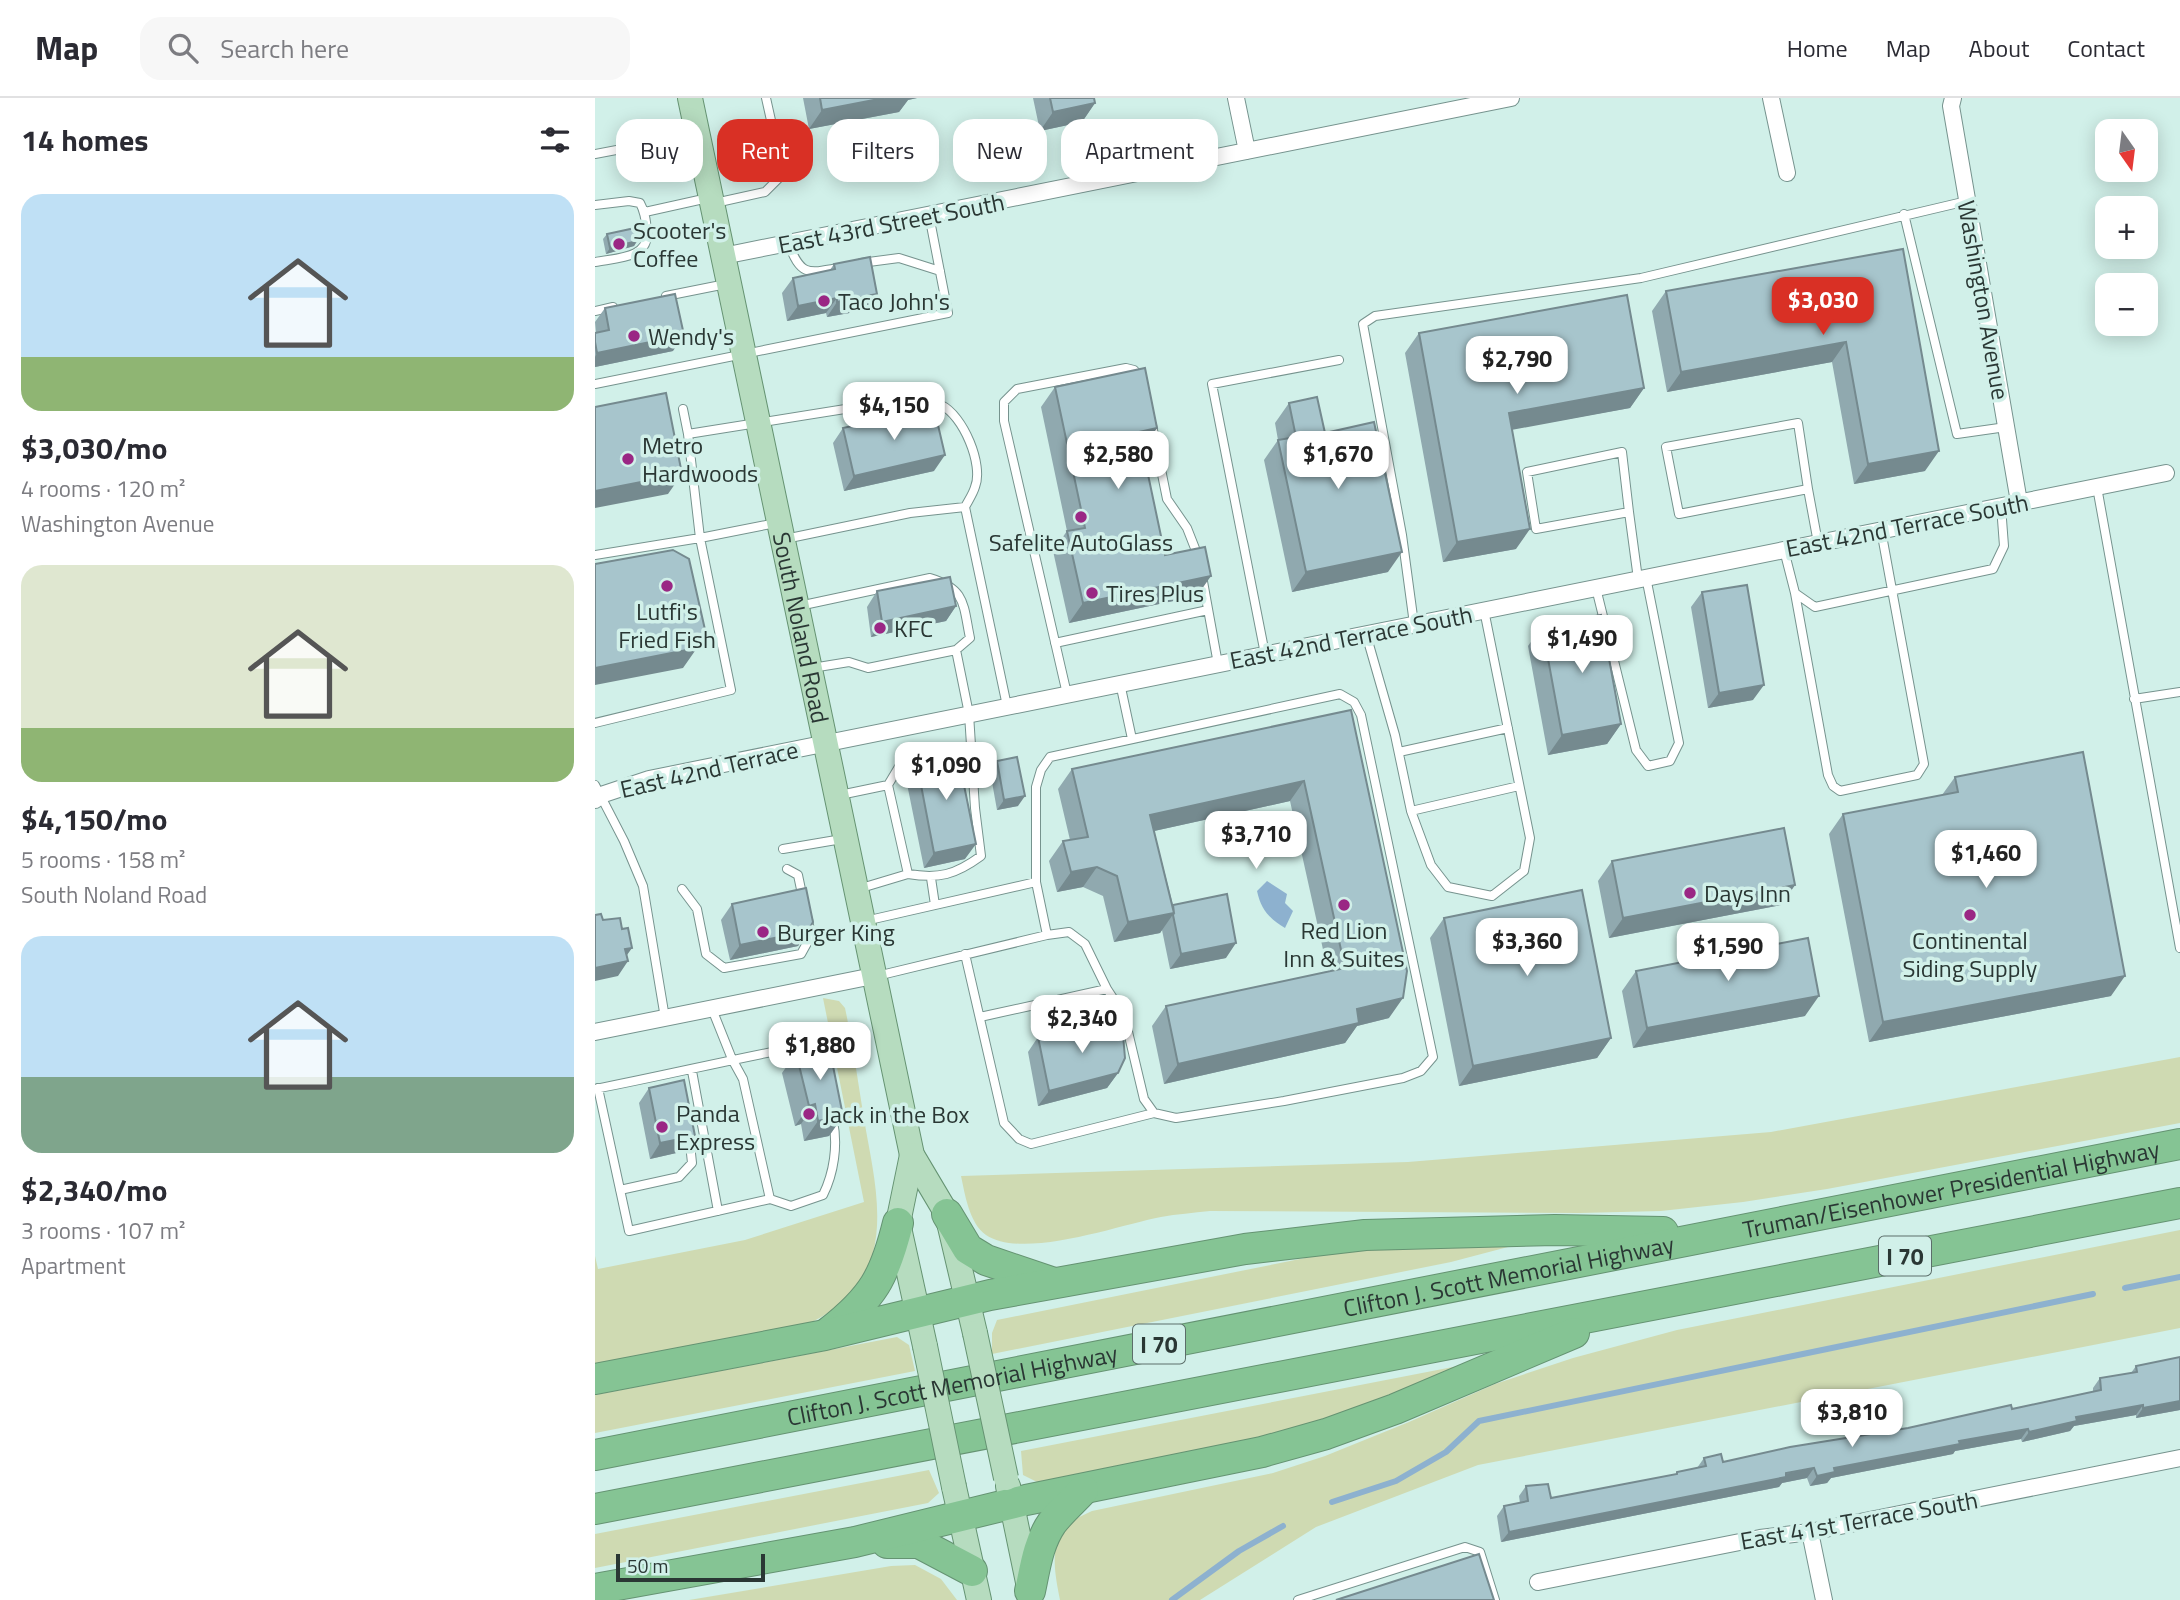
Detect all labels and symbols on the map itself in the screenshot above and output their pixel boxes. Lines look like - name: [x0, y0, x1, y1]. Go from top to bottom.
- north arrow: [2095, 119, 2158, 182]
- street label: East 43rd Street South: [775, 183, 1007, 263]
- street label: Washington Avenue: [1949, 198, 2019, 402]
- place label: Scooter's Coffee: [633, 212, 726, 276]
- marker: Scooter's Coffee: [611, 236, 627, 252]
- pin: $3,030: [1766, 278, 1880, 337]
- place label: Taco John's: [838, 283, 950, 319]
- marker: Taco John's: [816, 293, 832, 309]
- place label: Wendy's: [648, 318, 734, 354]
- marker: Wendy's: [626, 328, 642, 344]
- pin: $2,790: [1460, 336, 1574, 396]
- pin: $4,150: [837, 382, 951, 442]
- place label: Metro Hardwoods: [642, 427, 758, 491]
- pin: $2,580: [1061, 432, 1175, 491]
- pin: $1,670: [1281, 432, 1395, 491]
- marker: Metro Hardwoods: [620, 451, 636, 467]
- street label: East 42nd Terrace South: [1783, 484, 2031, 566]
- marker: Safelite AutoGlass: [1073, 509, 1089, 525]
- place label: Safelite AutoGlass: [989, 524, 1173, 560]
- street label: South Noland Road: [764, 529, 839, 726]
- place label: Tires Plus: [1106, 575, 1204, 611]
- marker: Lutfi's Fried Fish: [659, 578, 675, 594]
- marker: Tires Plus: [1084, 585, 1100, 601]
- place label: Lutfi's Fried Fish: [618, 593, 716, 657]
- street label: East 42nd Terrace South: [1227, 596, 1475, 678]
- place label: KFC: [894, 610, 933, 646]
- pin: $1,490: [1525, 616, 1639, 675]
- marker: KFC: [872, 620, 888, 636]
- street label: East 42nd Terrace: [617, 731, 801, 807]
- pin: $1,090: [889, 742, 1003, 802]
- pin: $3,710: [1199, 812, 1313, 871]
- pin: $1,460: [1929, 830, 2043, 890]
- place label: Days Inn: [1704, 875, 1791, 911]
- marker: Days Inn: [1682, 885, 1698, 901]
- marker: Red Lion Inn & Suites: [1336, 897, 1352, 913]
- marker: Continental Siding Supply: [1962, 907, 1978, 923]
- place label: Red Lion Inn & Suites: [1283, 912, 1405, 976]
- place label: Burger King: [777, 914, 895, 950]
- pin: $3,360: [1470, 918, 1584, 978]
- place label: Continental Siding Supply: [1903, 922, 2038, 986]
- marker: Burger King: [755, 924, 771, 940]
- pin: $1,590: [1671, 924, 1785, 983]
- pin: $2,340: [1025, 996, 1139, 1055]
- pin: $1,880: [763, 1023, 877, 1082]
- place label: Panda Express: [676, 1095, 755, 1159]
- place label: Jack in the Box: [823, 1096, 970, 1132]
- marker: Jack in the Box: [801, 1106, 817, 1122]
- marker: Panda Express: [654, 1119, 670, 1135]
- street label: Truman/Eisenhower Presidential Highway: [1740, 1130, 2163, 1247]
- street label: Clifton J. Scott Memorial Highway: [1340, 1226, 1677, 1326]
- road number: I 70: [1879, 1236, 1931, 1275]
- road number: I 70: [1133, 1324, 1185, 1364]
- street label: Clifton J. Scott Memorial Highway: [784, 1335, 1121, 1435]
- pin: $3,810: [1795, 1390, 1909, 1449]
- street label: East 41st Terrace South: [1737, 1481, 1981, 1559]
- scale bar: [616, 1551, 765, 1583]

